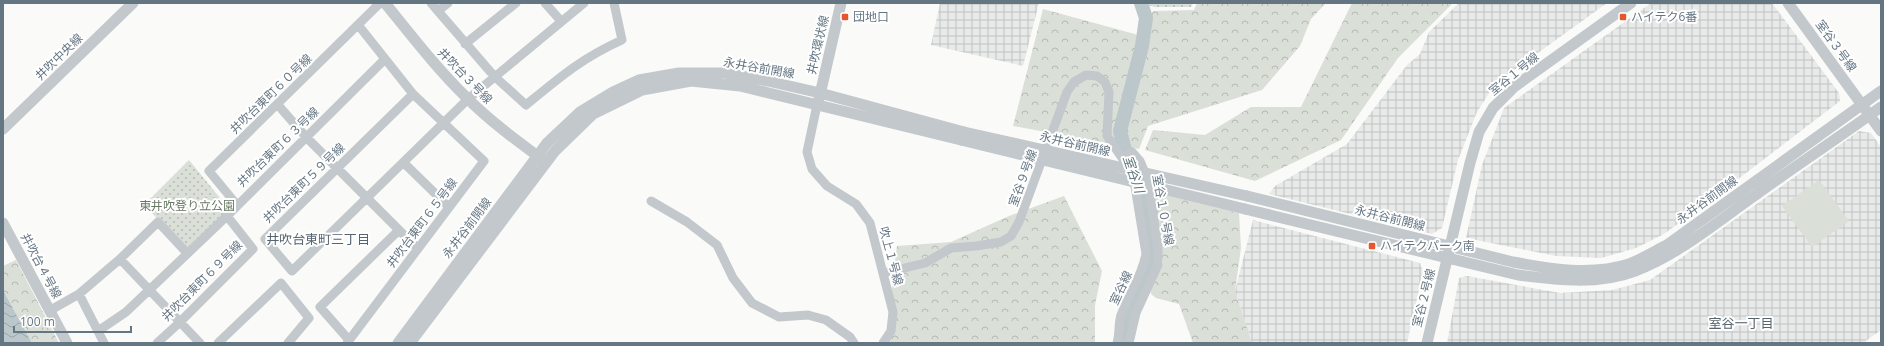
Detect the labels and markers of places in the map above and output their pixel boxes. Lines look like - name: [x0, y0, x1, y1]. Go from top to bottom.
- place label: 団地口: [853, 8, 889, 25]
- place label: ハイテク6番: [1631, 8, 1697, 25]
- marker: 団地口: [840, 12, 850, 22]
- marker: ハイテク6番: [1618, 12, 1628, 22]
- place label: ハイテクパーク南: [1380, 237, 1475, 254]
- marker: ハイテクパーク南: [1367, 241, 1377, 251]

